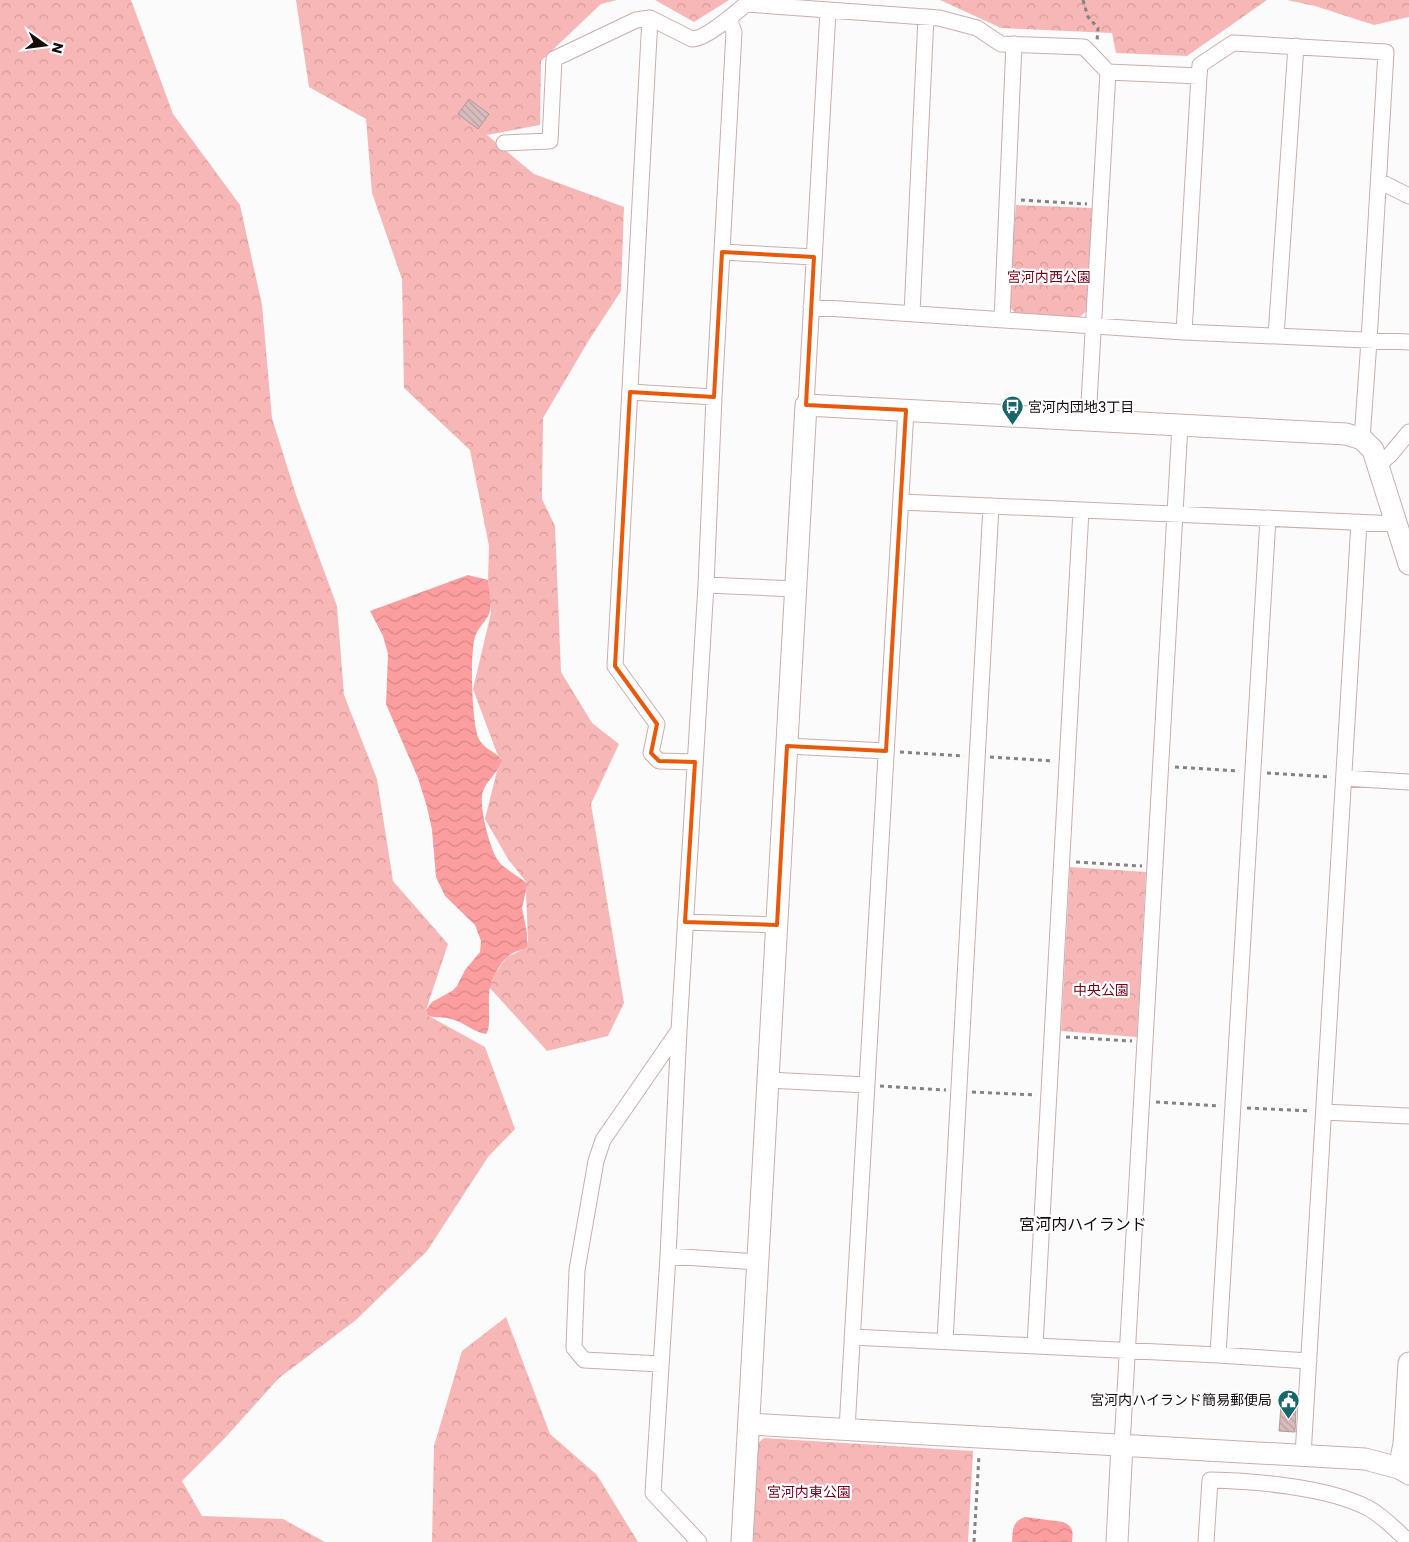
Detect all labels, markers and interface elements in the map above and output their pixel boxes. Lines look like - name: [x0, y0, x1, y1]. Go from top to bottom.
- north arrow: [20, 20, 70, 70]
- text: N: [47, 41, 69, 56]
- park label: 宮河内西公園: [1007, 267, 1091, 287]
- bus stop icon: 宮河内団地3丁目: [1000, 395, 1024, 426]
- place label: 宮河内団地3丁目: [1028, 397, 1134, 417]
- park label: 中央公園: [1073, 980, 1129, 1000]
- district label: 宮河内ハイランド: [1019, 1213, 1147, 1236]
- public building icon: 宮河内ハイランド簡易郵便局: [1276, 1388, 1300, 1419]
- place label: 宮河内ハイランド簡易郵便局: [1090, 1390, 1272, 1410]
- park label: 宮河内東公園: [767, 1482, 851, 1502]

